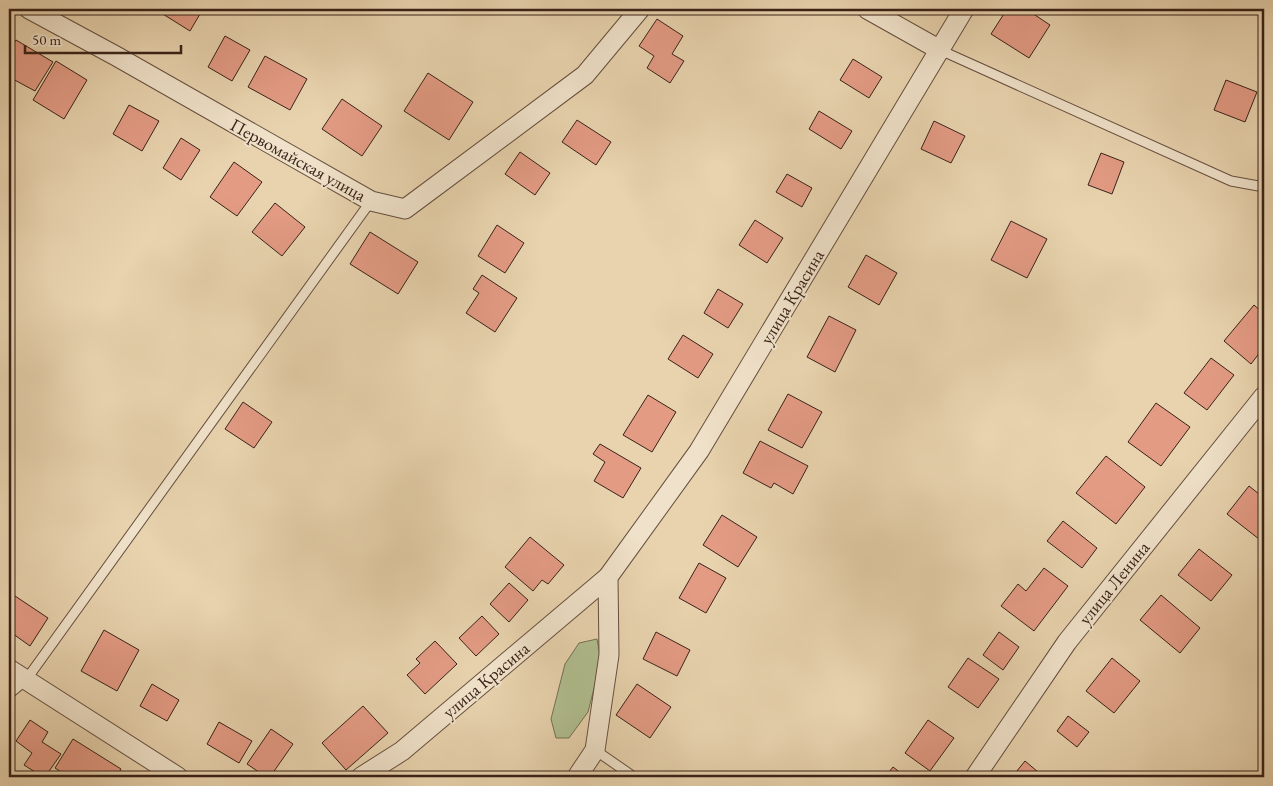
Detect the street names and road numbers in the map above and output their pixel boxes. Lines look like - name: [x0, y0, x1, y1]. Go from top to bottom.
- street label: Первомайская улица: [226, 113, 371, 207]
- street label: улица Красина: [754, 244, 829, 348]
- street label: улица Ленина: [1073, 536, 1155, 629]
- street label: улица Красина: [437, 636, 535, 723]

